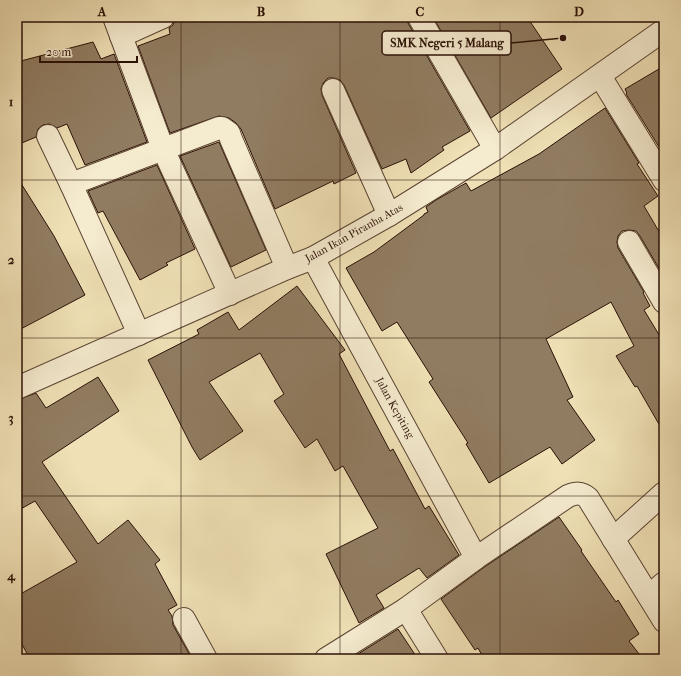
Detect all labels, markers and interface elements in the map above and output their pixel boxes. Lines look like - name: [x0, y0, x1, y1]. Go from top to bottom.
- text: A: [97, 4, 107, 19]
- text: B: [257, 4, 266, 19]
- text: C: [416, 4, 425, 19]
- text: D: [574, 4, 584, 19]
- callout: SMK Negeri 5 Malang: [382, 31, 511, 55]
- text: SMK Negeri 5 Malang: [390, 36, 504, 51]
- scale bar: [40, 38, 137, 64]
- text: 20 m: [46, 45, 71, 59]
- text: 1: [9, 94, 14, 109]
- street label: Jalan Ikan Piranha Atas: [302, 201, 405, 266]
- text: 2: [8, 252, 15, 267]
- street label: Jalan Kepiting: [372, 374, 417, 441]
- text: 3: [8, 410, 14, 426]
- text: 4: [6, 568, 16, 584]

